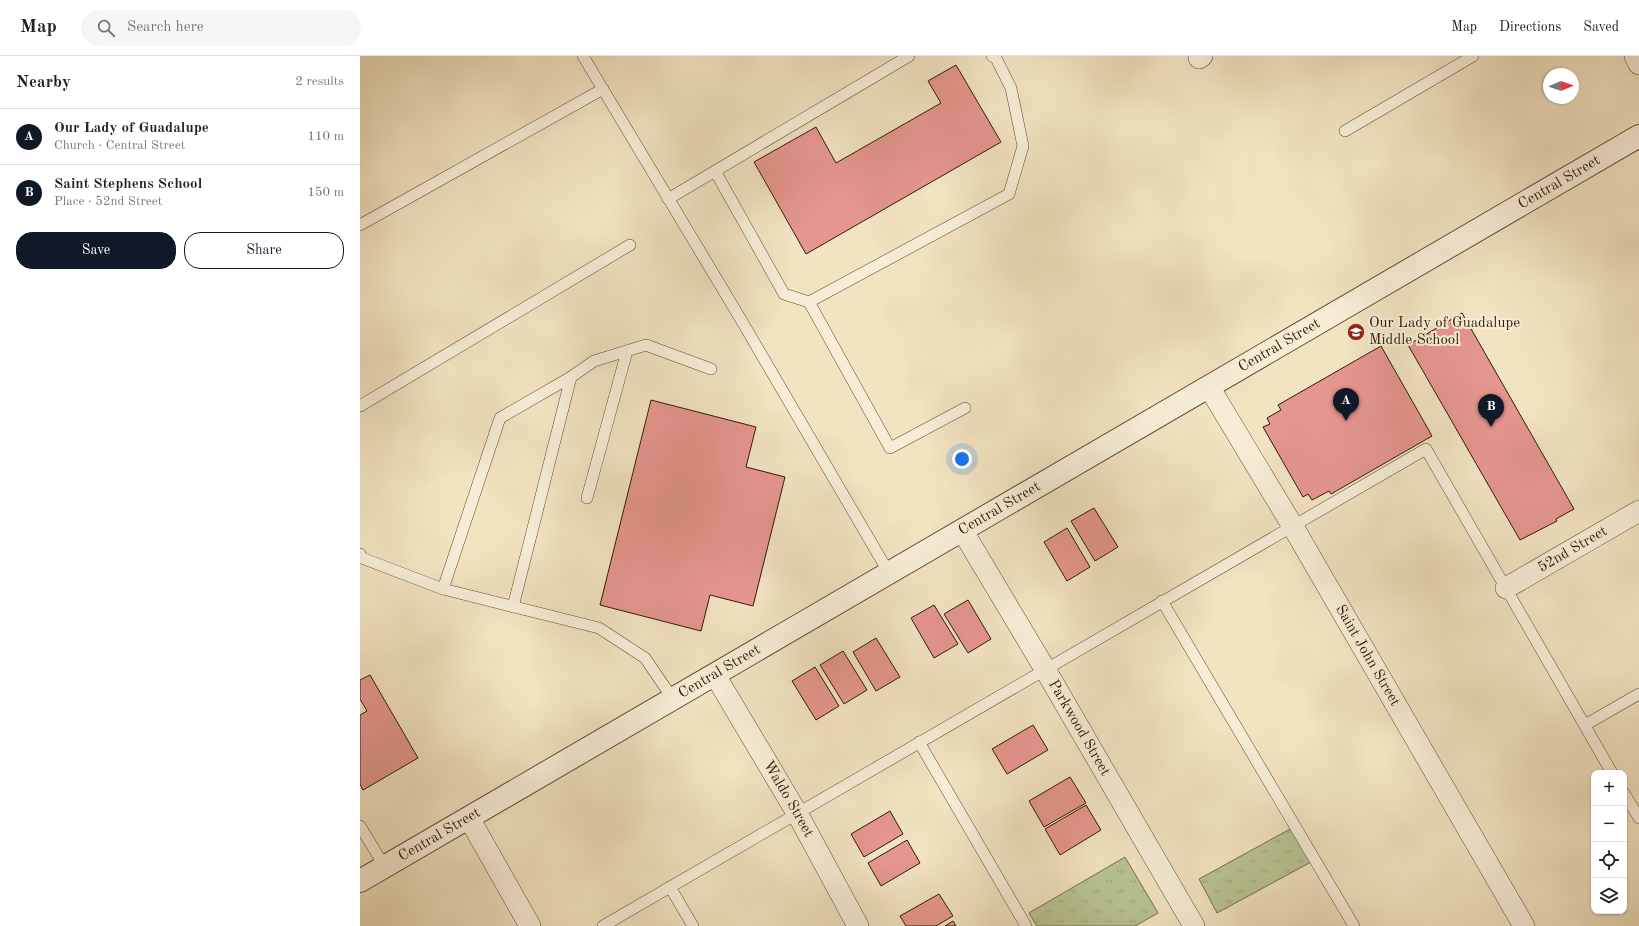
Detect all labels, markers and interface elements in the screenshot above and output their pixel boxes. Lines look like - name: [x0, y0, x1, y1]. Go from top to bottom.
- search box: [81, 10, 361, 46]
- icon: search: [95, 17, 117, 39]
- text: Map: [20, 18, 57, 37]
- text: Search here: [127, 20, 204, 35]
- text: Map: [1451, 20, 1477, 34]
- text: Directions: [1499, 20, 1561, 34]
- text: Saved: [1583, 20, 1619, 34]
- north arrow: [1543, 68, 1579, 104]
- text: Nearby: [16, 74, 71, 91]
- text: 2 results: [295, 75, 344, 88]
- text: Our Lady of Guadalupe: [54, 121, 209, 136]
- text: A: [24, 130, 34, 143]
- text: 110 m: [307, 130, 344, 143]
- text: Church · Central Street: [54, 139, 185, 152]
- street label: Central Street: [1516, 153, 1603, 212]
- text: Saint Stephens School: [54, 177, 202, 192]
- text: B: [24, 186, 34, 199]
- text: 150 m: [307, 186, 344, 199]
- text: Place · 52nd Street: [54, 195, 162, 208]
- button: Save: [16, 232, 176, 269]
- button: Share: [184, 232, 344, 269]
- street label: Central Street: [1236, 316, 1323, 375]
- place label: Our Lady of Guadalupe Middle School: [1369, 316, 1520, 348]
- school or university icon: Our Lady of Guadalupe Middle School: [1346, 322, 1366, 342]
- pin: A: [1333, 388, 1359, 421]
- pin: B: [1478, 394, 1504, 427]
- your location: [952, 449, 972, 469]
- street label: Central Street: [956, 479, 1043, 538]
- street label: 52nd Street: [1535, 524, 1610, 575]
- street label: Saint John Street: [1333, 602, 1403, 709]
- street label: Central Street: [676, 642, 763, 701]
- street label: Parkwood Street: [1045, 677, 1113, 779]
- street label: Waldo Street: [760, 758, 816, 840]
- map controls: [1591, 770, 1627, 914]
- button: +: [1591, 770, 1627, 806]
- street label: Central Street: [396, 805, 483, 864]
- button: −: [1591, 806, 1627, 842]
- button: locate: [1591, 842, 1627, 878]
- button: layers: [1591, 878, 1627, 914]

